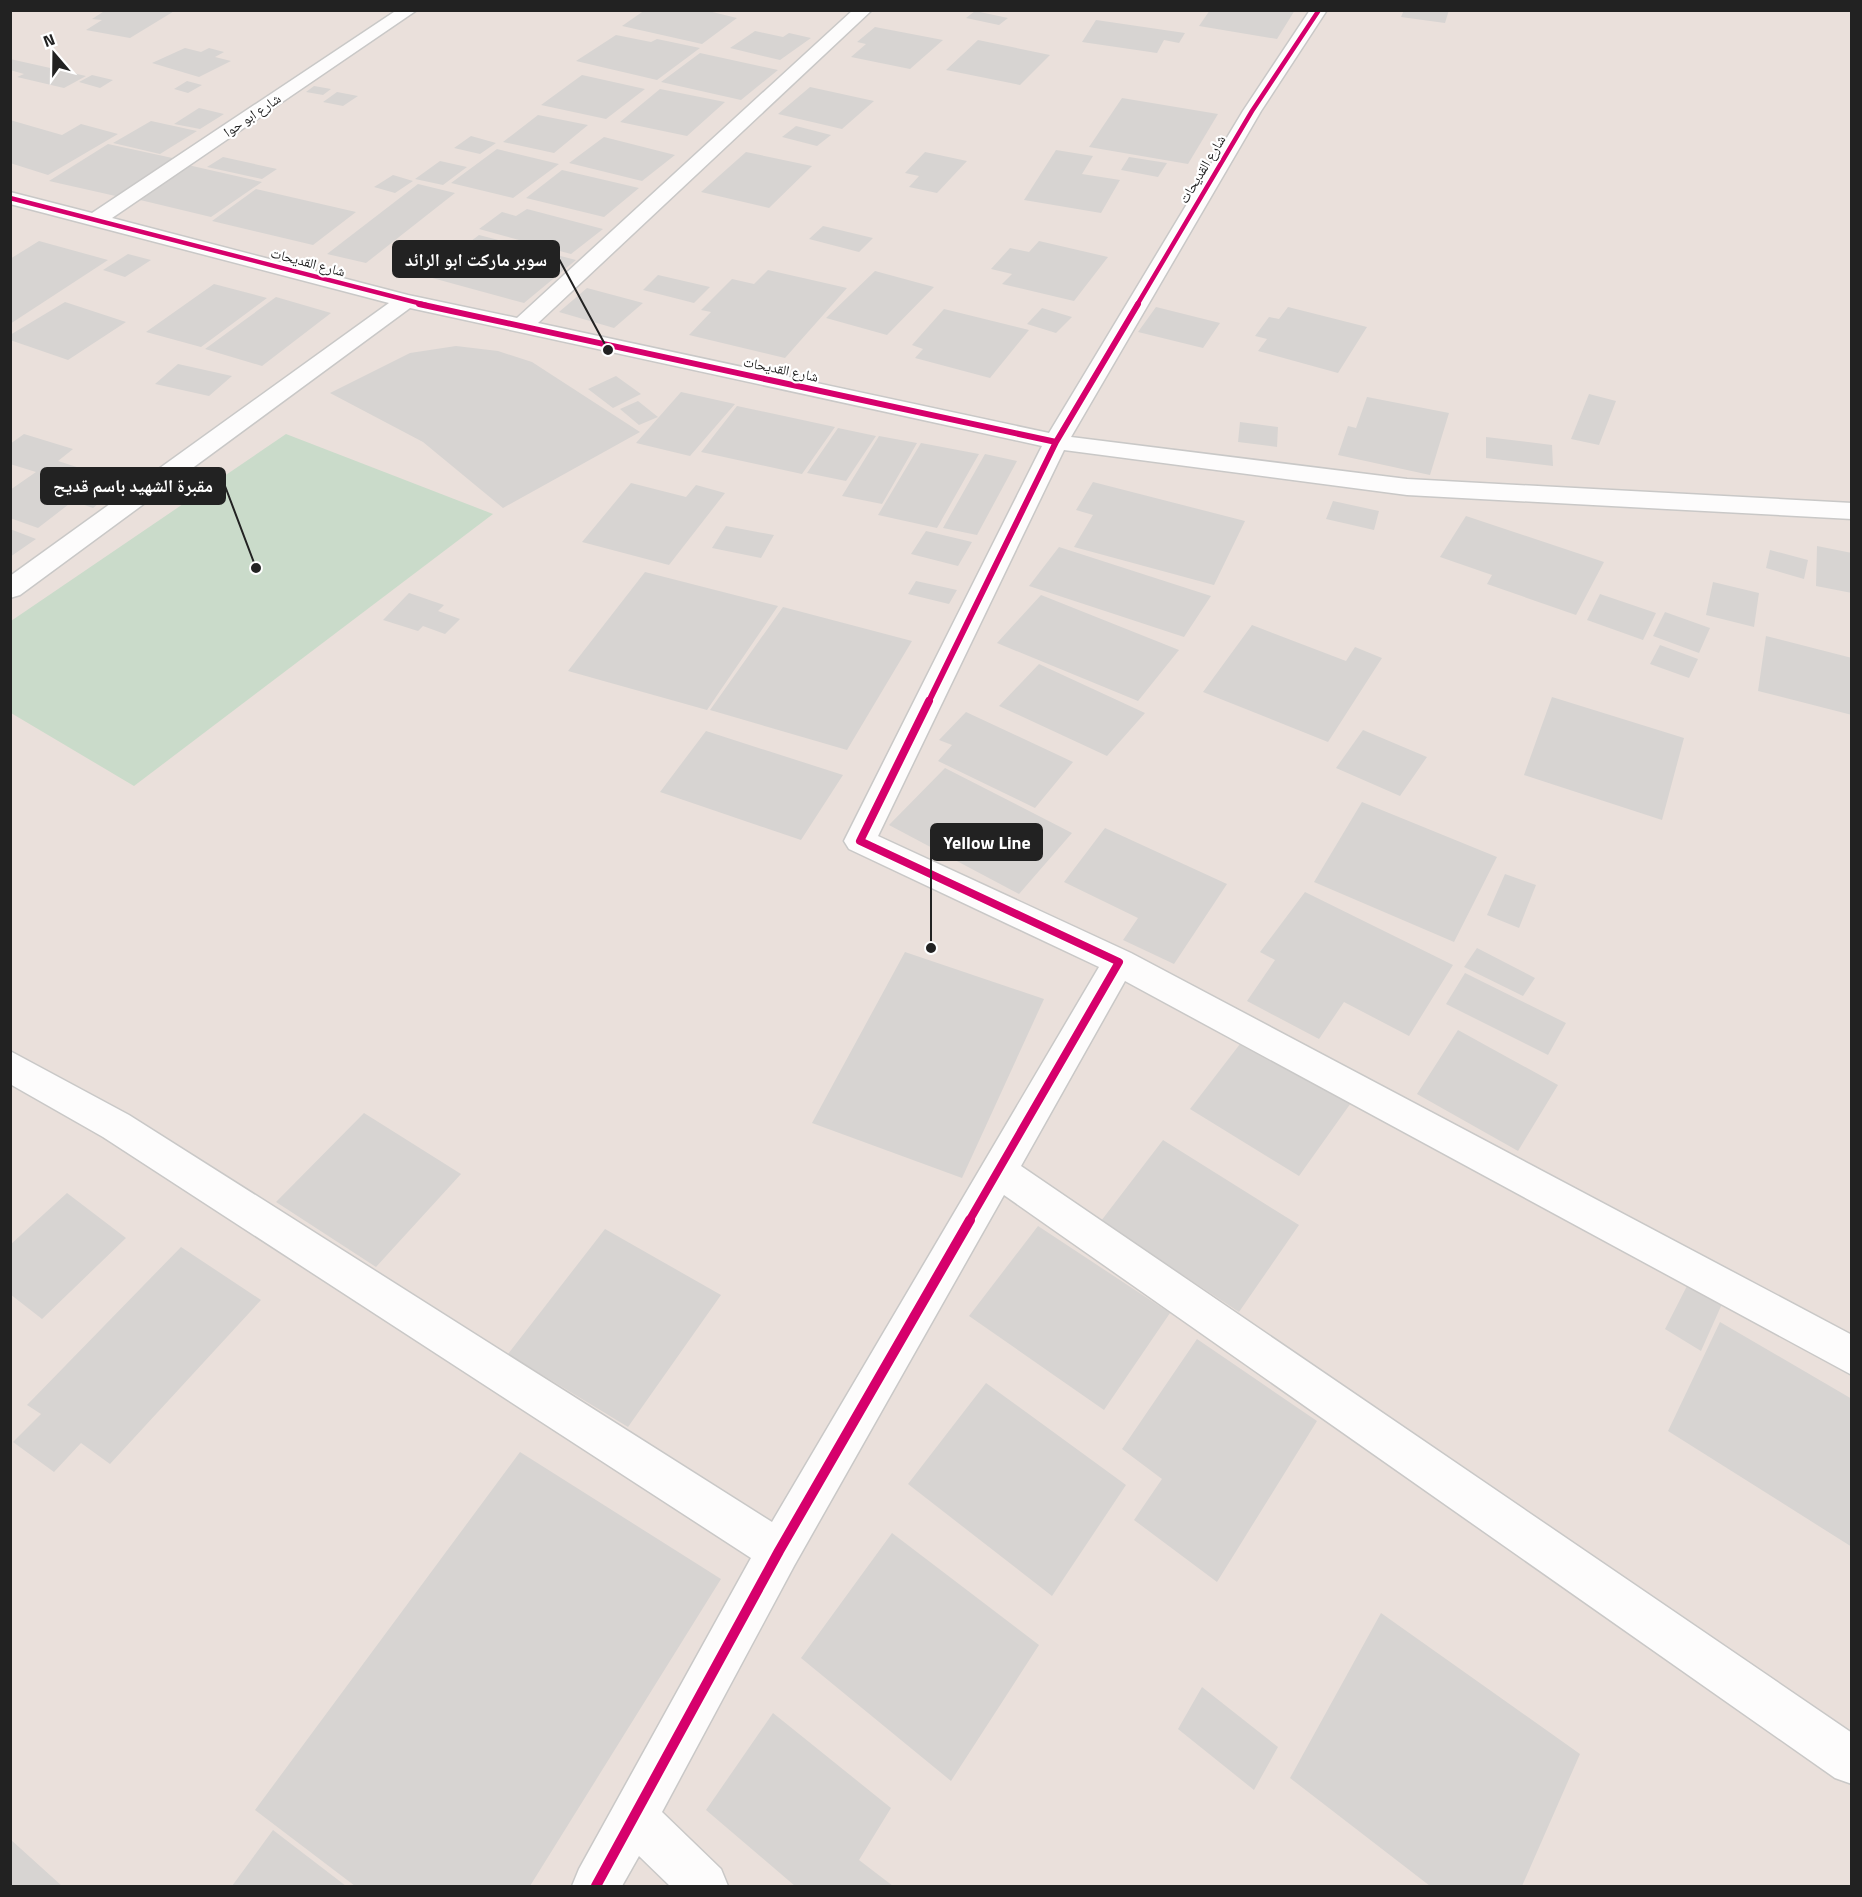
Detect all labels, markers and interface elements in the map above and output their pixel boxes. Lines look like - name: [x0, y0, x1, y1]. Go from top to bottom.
- north arrow: [24, 24, 84, 84]
- text: N: [40, 27, 58, 53]
- street label: شارع ابو حوا: [219, 88, 285, 142]
- street label: شارع القديحات: [1173, 131, 1230, 207]
- street label: شارع القديحات: [268, 241, 348, 282]
- callout: سوبر ماركت ابو الرائد: [393, 241, 559, 277]
- text: سوبر ماركت ابو الرائد: [405, 246, 547, 273]
- street label: شارع القديحات: [741, 350, 821, 387]
- callout: مقبرة الشهيد باسم قديح: [41, 468, 225, 504]
- text: مقبرة الشهيد باسم قديح: [53, 472, 213, 499]
- callout: Yellow Line: [931, 824, 1042, 860]
- text: Yellow Line: [943, 829, 1031, 856]

